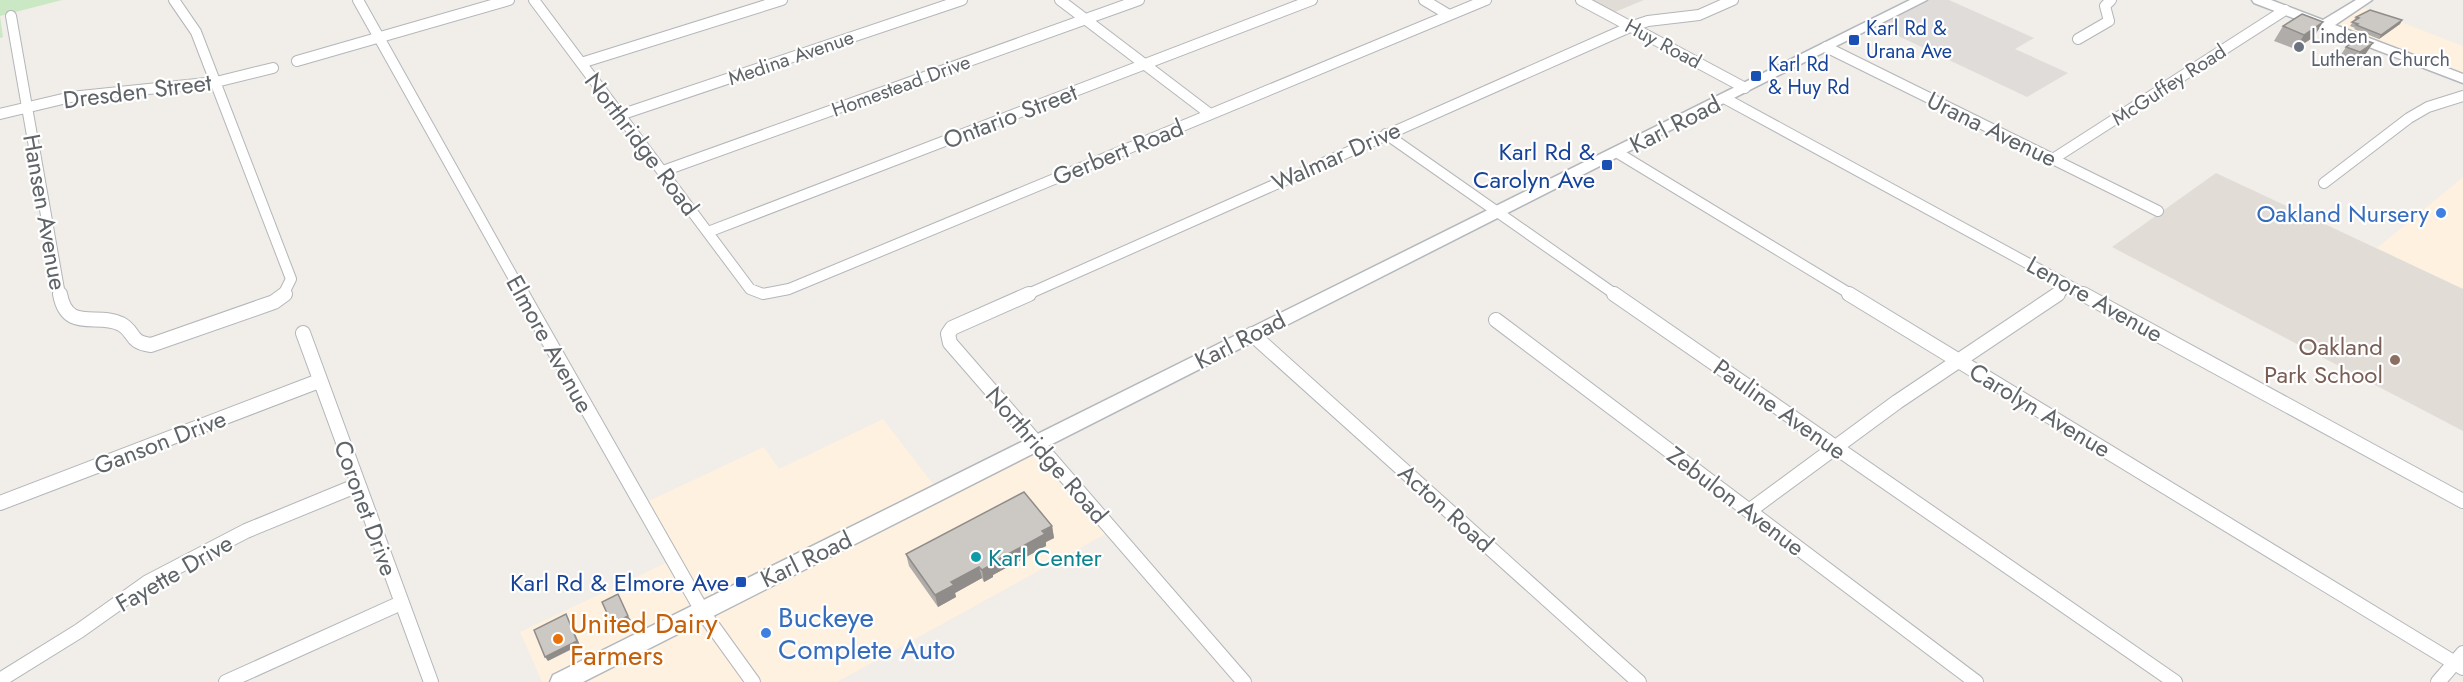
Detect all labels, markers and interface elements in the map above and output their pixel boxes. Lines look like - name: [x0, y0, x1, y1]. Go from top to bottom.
- street label: Huy Road: [1620, 12, 1706, 76]
- place label: Karl Rd & Urana Ave: [1866, 14, 1952, 66]
- place label: Linden Lutheran Church: [2311, 22, 2450, 74]
- street label: Medina Avenue: [724, 23, 858, 93]
- marker: Karl Rd & Urana Ave: [1847, 33, 1861, 47]
- street label: McGuffey Road: [2106, 37, 2232, 133]
- marker: Linden Lutheran Church: [2292, 40, 2306, 54]
- street label: Homestead Drive: [828, 47, 974, 125]
- place label: Karl Rd & Huy Rd: [1768, 50, 1850, 102]
- street label: Dresden Street: [61, 65, 213, 117]
- street label: Northridge Road: [576, 65, 708, 223]
- marker: Karl Rd & Huy Rd: [1749, 69, 1763, 83]
- street label: Ontario Street: [938, 74, 1082, 158]
- street label: Urana Avenue: [1921, 82, 2063, 176]
- street label: Karl Road: [1623, 86, 1727, 162]
- street label: Gerbert Road: [1047, 110, 1189, 194]
- street label: Walmar Drive: [1266, 112, 1406, 200]
- street label: Hansen Avenue: [14, 131, 76, 293]
- place label: Karl Rd & Carolyn Ave: [1473, 134, 1595, 197]
- marker: Karl Rd & Carolyn Ave: [1600, 158, 1614, 172]
- place label: Oakland Nursery: [2256, 196, 2429, 231]
- marker: Oakland Nursery: [2434, 206, 2448, 220]
- street label: Lenore Avenue: [2020, 247, 2170, 351]
- street label: Elmore Avenue: [498, 269, 602, 419]
- street label: Karl Road: [1188, 302, 1292, 378]
- place label: Oakland Park School: [2264, 329, 2383, 392]
- street label: Pauline Avenue: [1706, 350, 1854, 468]
- marker: Oakland Park School: [2388, 353, 2402, 367]
- street label: Carolyn Avenue: [1963, 354, 2117, 466]
- street label: Northridge Road: [978, 379, 1116, 531]
- street label: Ganson Drive: [89, 401, 231, 483]
- street label: Coronet Drive: [325, 435, 407, 581]
- street label: Zebulon Avenue: [1660, 438, 1812, 564]
- street label: Acton Road: [1391, 456, 1501, 560]
- street label: Karl Road: [754, 522, 858, 596]
- street label: Fayette Drive: [109, 525, 239, 621]
- place label: Karl Center: [988, 540, 1103, 575]
- marker: Karl Center: [969, 550, 983, 564]
- place label: Karl Rd & Elmore Ave: [510, 565, 729, 600]
- marker: Karl Rd & Elmore Ave: [734, 575, 748, 589]
- place label: Buckeye Complete Auto: [778, 597, 955, 670]
- place label: United Dairy Farmers: [570, 603, 718, 676]
- marker: Buckeye Complete Auto: [759, 626, 773, 640]
- marker: United Dairy Farmers: [551, 632, 565, 646]

